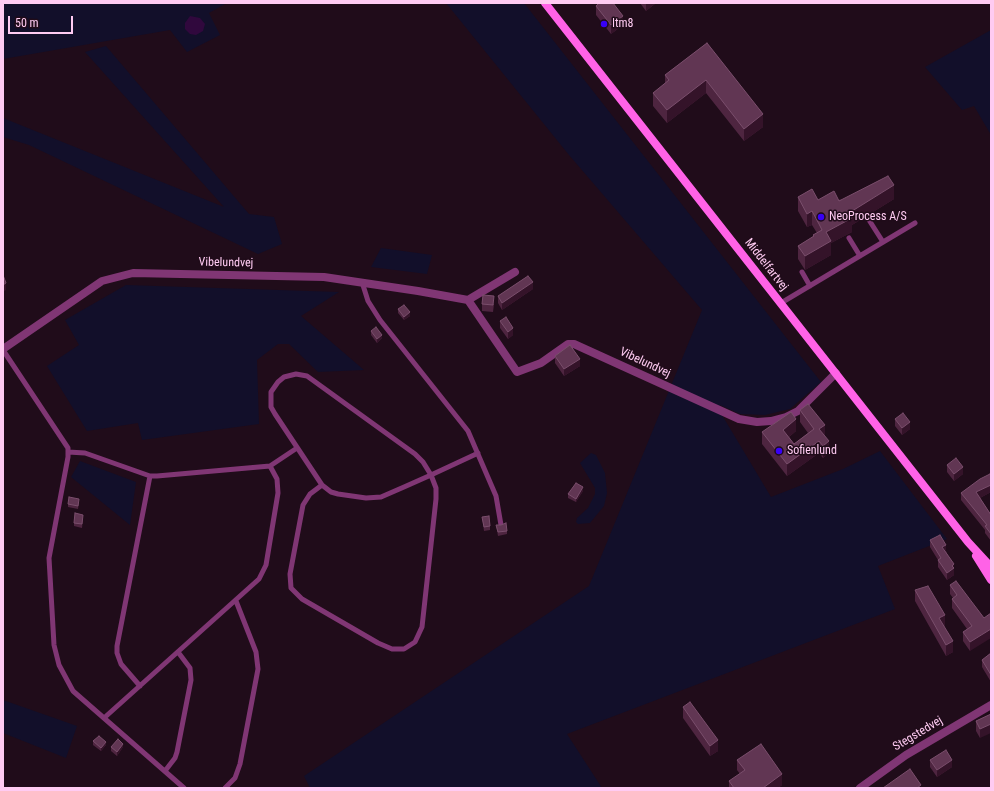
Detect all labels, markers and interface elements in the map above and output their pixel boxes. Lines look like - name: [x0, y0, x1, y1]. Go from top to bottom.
- scale bar: [10, 8, 75, 34]
- text: 50 m: [15, 16, 39, 30]
- place label: Itm8: [612, 17, 634, 31]
- marker: Itm8: [599, 19, 609, 29]
- place label: NeoProcess A/S: [829, 210, 907, 224]
- marker: NeoProcess A/S: [816, 212, 826, 222]
- street label: Middelfartvej: [741, 236, 791, 294]
- street label: Vibelundvej: [199, 255, 253, 271]
- street label: Vibelundvej: [617, 345, 673, 381]
- place label: Sofienlund: [787, 444, 837, 458]
- marker: Sofienlund: [774, 446, 784, 456]
- street label: Stegstedvej: [891, 714, 945, 754]

